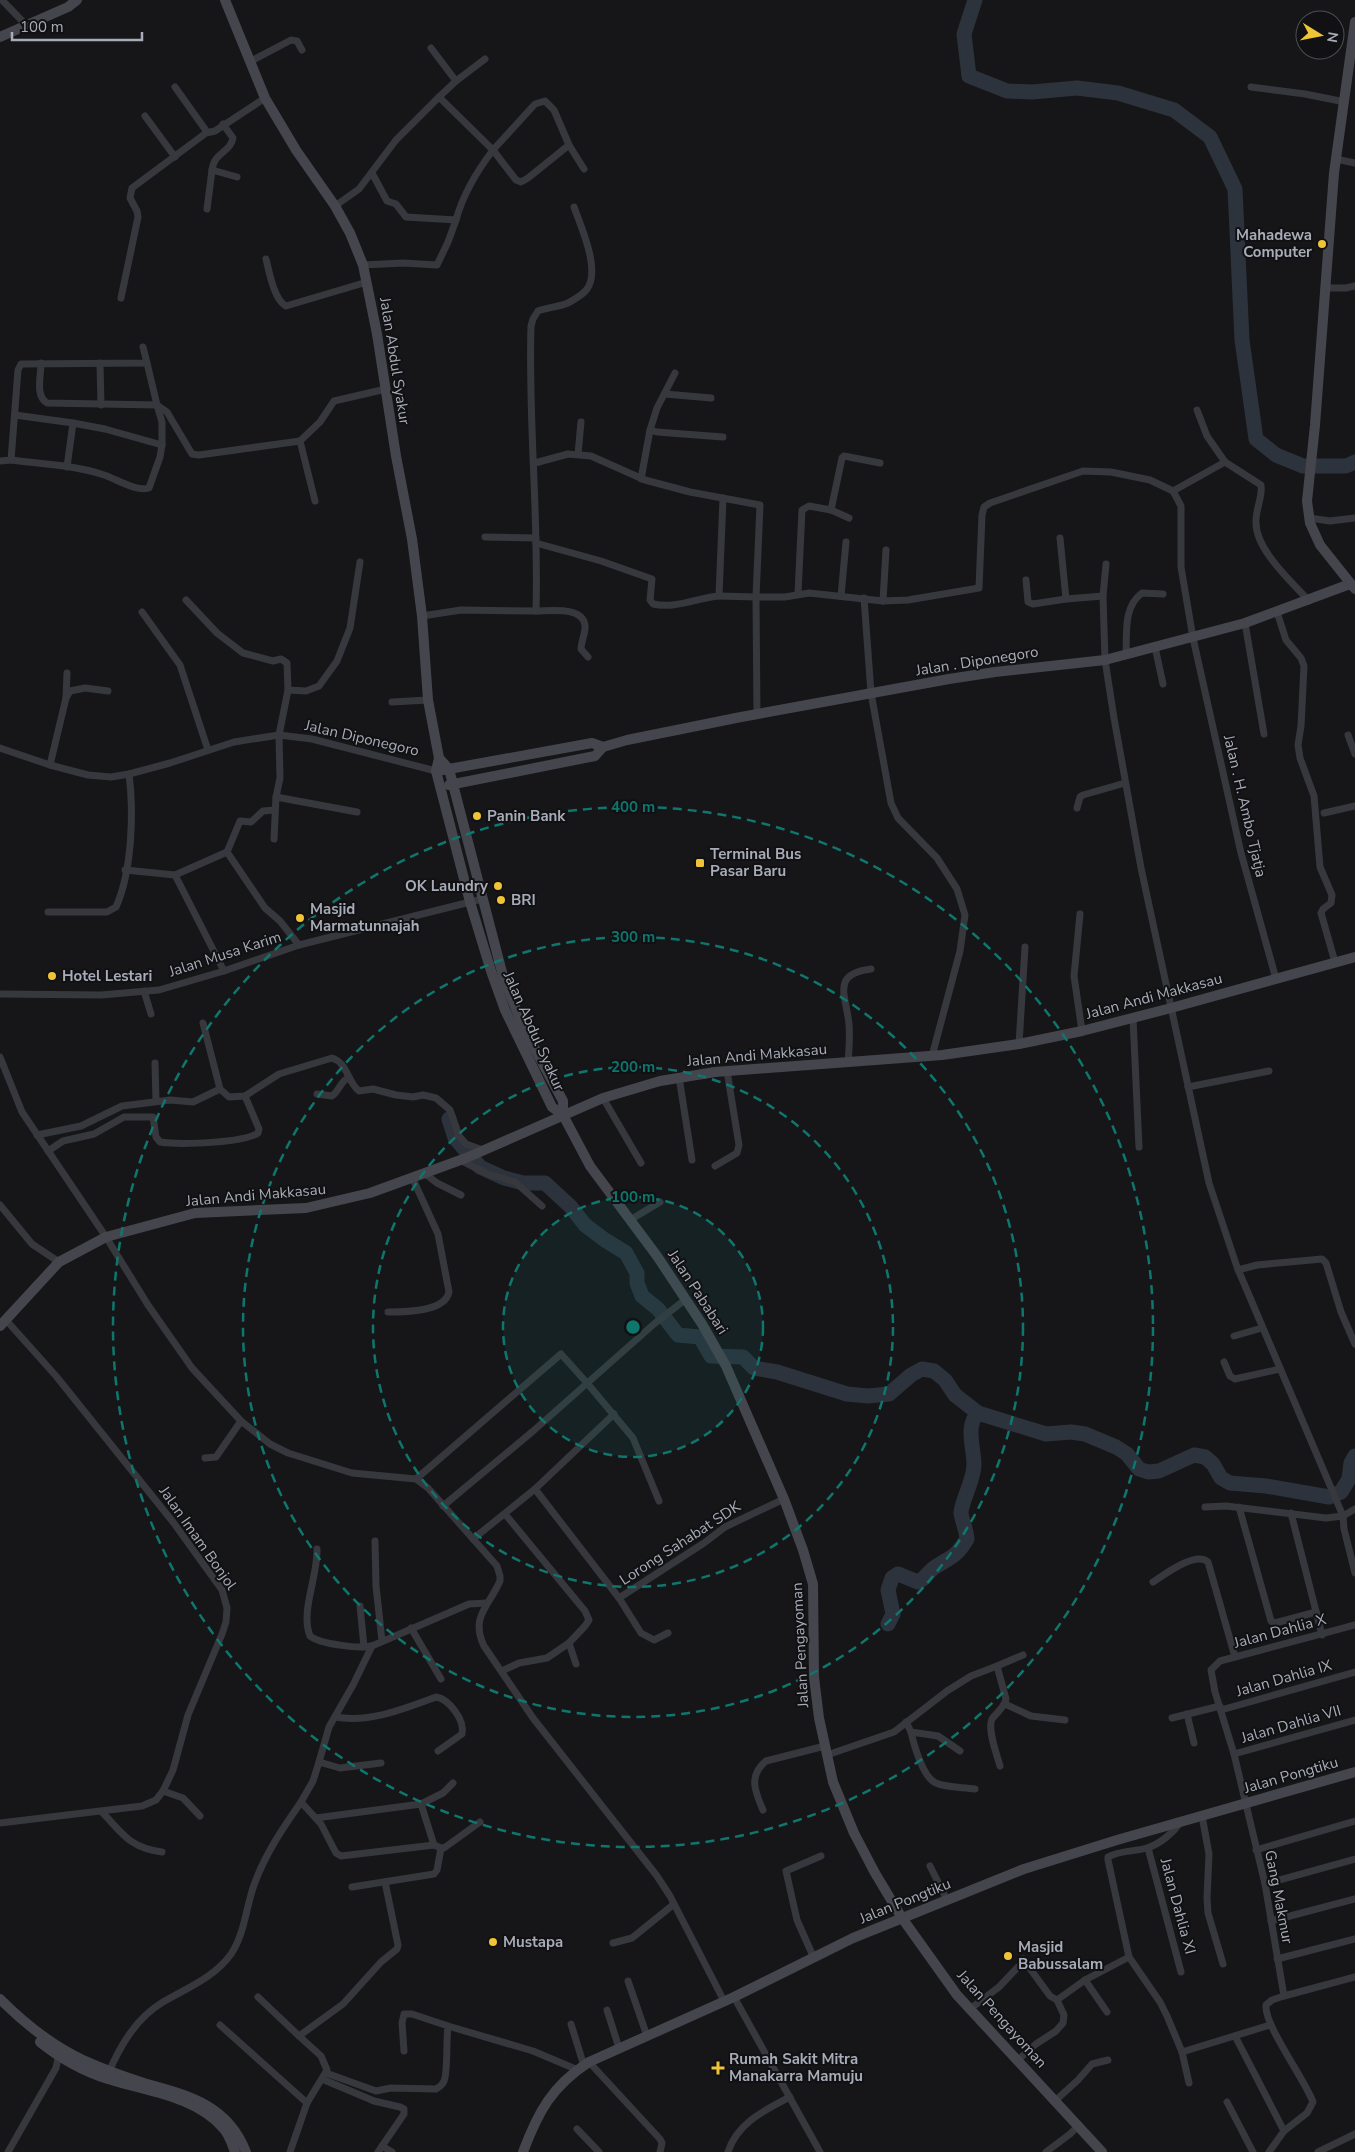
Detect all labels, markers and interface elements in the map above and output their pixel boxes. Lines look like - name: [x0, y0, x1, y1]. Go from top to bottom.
- scale bar: [12, 10, 142, 42]
- north arrow: [1295, 10, 1345, 60]
- text: 100 m: [20, 17, 64, 37]
- text: N: [1322, 30, 1343, 44]
- place label: Mahadewa Computer: [1236, 225, 1312, 262]
- marker: Mahadewa Computer: [1316, 238, 1328, 250]
- street label: Jalan Abdul Syakur: [375, 295, 415, 427]
- street label: Jalan . Diponegoro: [913, 641, 1040, 681]
- street label: Jalan Diponegoro: [302, 715, 421, 761]
- street label: Jalan . H. Ambo Tjatja: [1219, 732, 1271, 879]
- text: 400 m: [611, 797, 655, 817]
- place label: Panin Bank: [487, 806, 566, 826]
- marker: Panin Bank: [471, 810, 483, 822]
- place label: Terminal Bus Pasar Baru: [710, 844, 801, 881]
- marker: Terminal Bus Pasar Baru: [694, 857, 706, 869]
- place label: OK Laundry: [405, 876, 488, 896]
- marker: OK Laundry: [492, 880, 504, 892]
- place label: BRI: [511, 890, 536, 910]
- marker: BRI: [495, 894, 507, 906]
- place label: Masjid Marmatunnajah: [310, 899, 420, 936]
- marker: Masjid Marmatunnajah: [294, 912, 306, 924]
- street label: Jalan Musa Karim: [165, 926, 284, 982]
- text: 300 m: [611, 927, 655, 947]
- place label: Hotel Lestari: [62, 966, 152, 986]
- street label: Jalan Abdul Syakur: [498, 967, 570, 1094]
- street label: Jalan Andi Makkasau: [1083, 968, 1224, 1024]
- marker: Hotel Lestari: [46, 970, 58, 982]
- street label: Jalan Andi Makkasau: [685, 1039, 828, 1071]
- text: 200 m: [611, 1057, 655, 1077]
- street label: Jalan Andi Makkasau: [184, 1179, 327, 1211]
- text: 100 m: [611, 1187, 655, 1207]
- street label: Jalan Pababari: [663, 1245, 733, 1338]
- centre of rings: [624, 1318, 642, 1336]
- street label: Jalan Imam Bonjol: [154, 1481, 242, 1594]
- street label: Lorong Sahabat SDK: [616, 1496, 745, 1590]
- street label: Jalan Pengayoman: [787, 1582, 813, 1709]
- street label: Jalan Dahlia X: [1231, 1609, 1329, 1653]
- street label: Jalan Dahlia IX: [1233, 1655, 1334, 1701]
- street label: Jalan Dahlia VII: [1238, 1700, 1343, 1748]
- street label: Jalan Pongtiku: [1241, 1752, 1340, 1798]
- street label: Gang Makmur: [1260, 1849, 1298, 1946]
- street label: Jalan Dahlia XI: [1155, 1855, 1200, 1956]
- street label: Jalan Pongtiku: [855, 1874, 954, 1929]
- place label: Mustapa: [503, 1932, 563, 1952]
- marker: Mustapa: [487, 1936, 499, 1948]
- place label: Masjid Babussalam: [1018, 1937, 1103, 1974]
- marker: Masjid Babussalam: [1002, 1950, 1014, 1962]
- street label: Jalan Pengayoman: [952, 1965, 1051, 2072]
- place label: Rumah Sakit Mitra Manakarra Mamuju: [729, 2049, 863, 2086]
- marker: Rumah Sakit Mitra Manakarra Mamuju: [711, 2061, 725, 2075]

